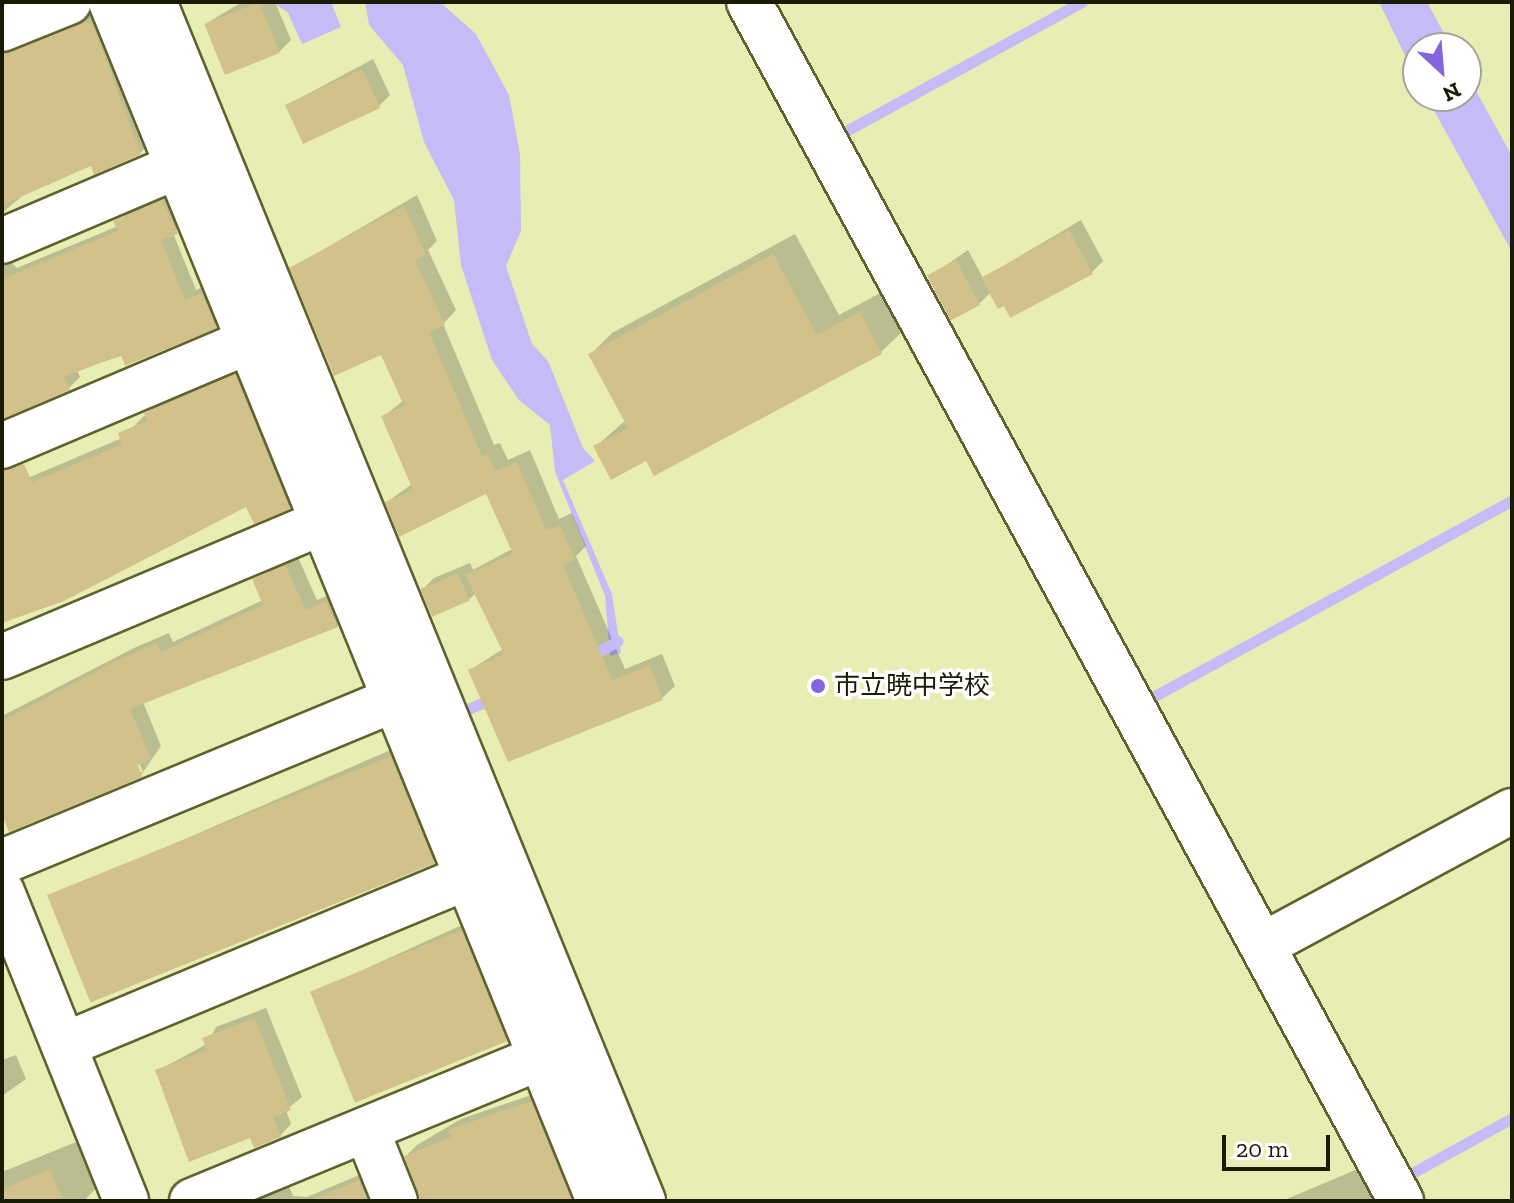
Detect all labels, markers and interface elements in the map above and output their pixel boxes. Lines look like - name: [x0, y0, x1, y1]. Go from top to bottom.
- north arrow: [1402, 32, 1482, 112]
- text: N: [1438, 76, 1465, 108]
- place label: 市立暁中学校: [834, 670, 990, 702]
- marker: 市立暁中学校: [809, 677, 827, 695]
- scale bar: [1226, 1119, 1334, 1169]
- text: 20 m: [1236, 1134, 1288, 1163]

